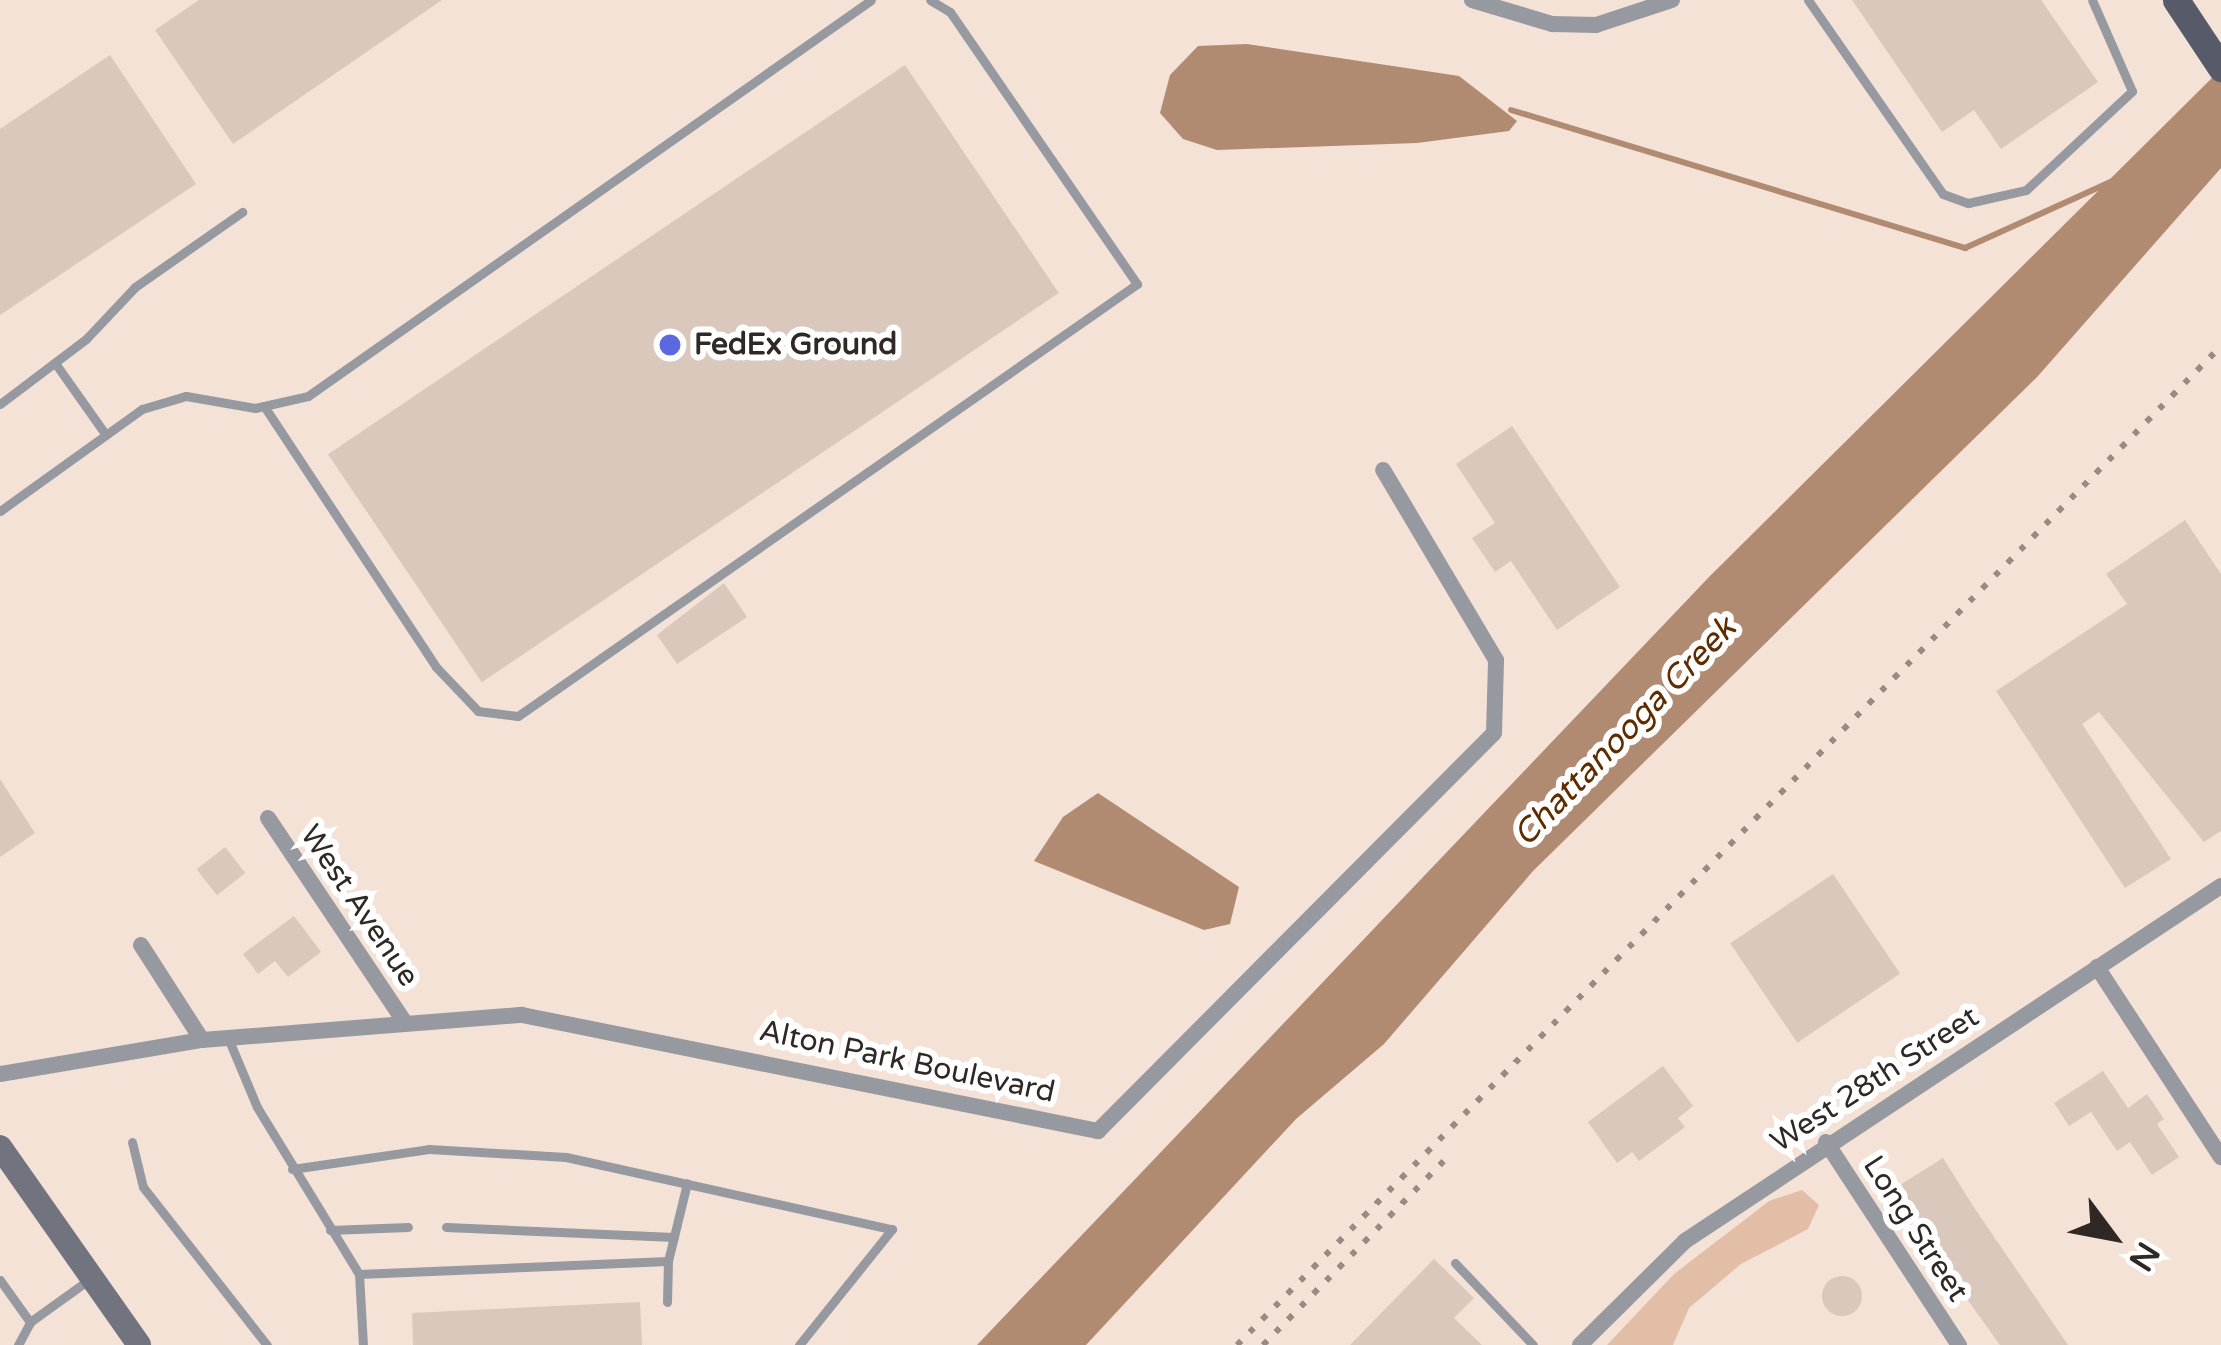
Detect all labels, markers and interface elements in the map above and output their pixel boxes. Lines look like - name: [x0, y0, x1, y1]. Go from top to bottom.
- place label: FedEx Ground: [694, 327, 897, 363]
- marker: FedEx Ground: [657, 332, 683, 358]
- water label: Chattanooga Creek: [1505, 609, 1745, 855]
- street label: West Avenue: [292, 818, 426, 994]
- street label: West 28th Street: [1764, 999, 1986, 1161]
- street label: Alton Park Boulevard: [756, 1013, 1058, 1111]
- street label: Long Street: [1855, 1149, 1975, 1309]
- north arrow: [2053, 1177, 2173, 1297]
- text: N: [2120, 1235, 2168, 1278]

